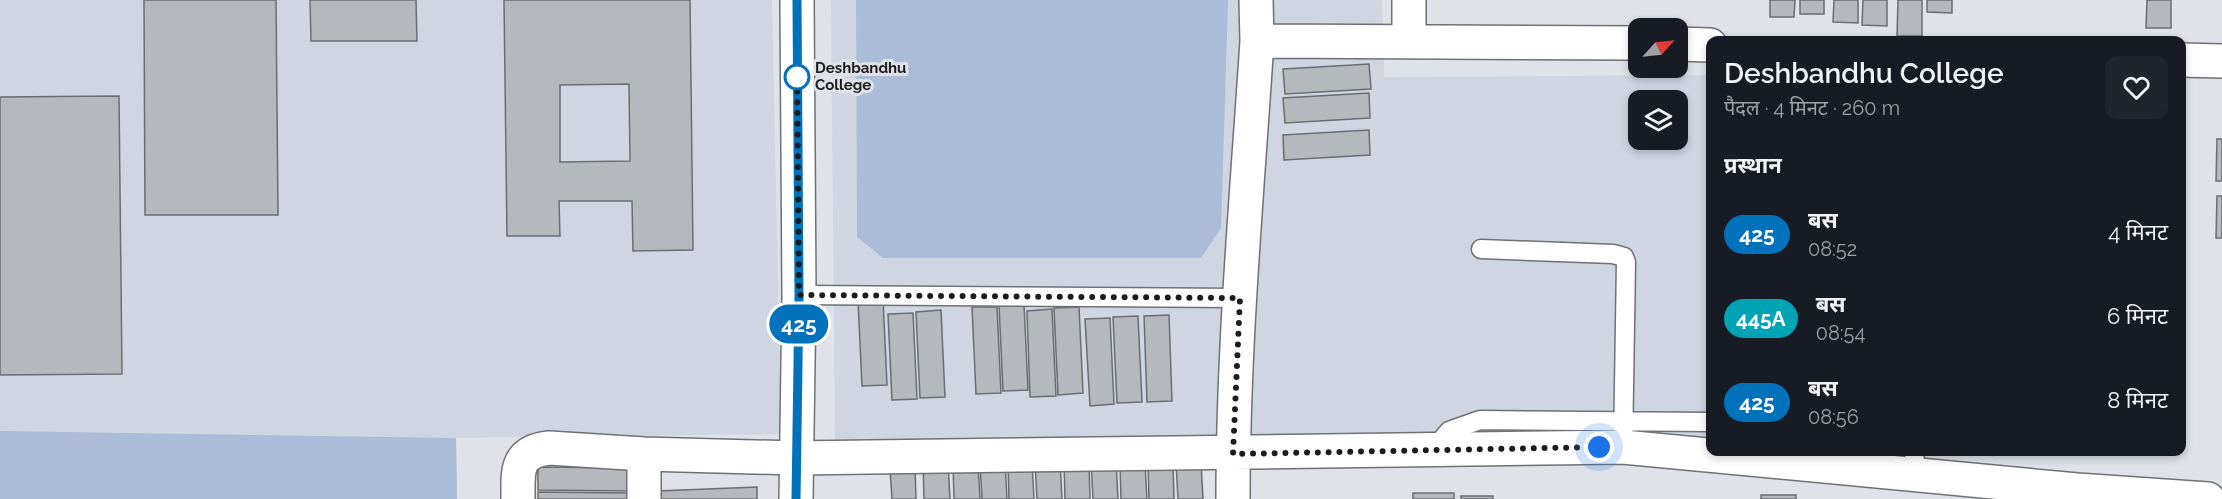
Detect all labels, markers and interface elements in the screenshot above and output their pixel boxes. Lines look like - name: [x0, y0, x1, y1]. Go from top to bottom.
- north arrow: [1628, 18, 1688, 78]
- map controls: [1628, 18, 1688, 150]
- button: heart: [2105, 56, 2168, 119]
- text: Deshbandhu College: [1724, 57, 2004, 90]
- place label: Deshbandhu College: [815, 59, 906, 94]
- marker: Deshbandhu College: [784, 64, 810, 90]
- button: layers: [1628, 90, 1688, 150]
- text: पैदल · 4 मिनट · 260 m: [1724, 96, 1900, 120]
- text: प्रस्थान: [1724, 152, 1782, 178]
- text: बस: [1808, 207, 1838, 233]
- text: 4 मिनट: [2108, 219, 2168, 245]
- text: 425: [1739, 222, 1775, 247]
- text: 08:52: [1808, 237, 1857, 261]
- text: बस: [1816, 291, 1846, 317]
- text: 6 मिनट: [2107, 303, 2168, 329]
- line badge: 425: [764, 304, 834, 344]
- text: 445A: [1736, 306, 1786, 331]
- text: 425: [781, 312, 817, 337]
- text: 08:54: [1816, 321, 1865, 345]
- text: बस: [1808, 375, 1838, 401]
- text: 8 मिनट: [2107, 387, 2168, 413]
- text: 425: [1739, 390, 1775, 415]
- text: 08:56: [1808, 405, 1859, 429]
- your location: [1584, 432, 1614, 462]

